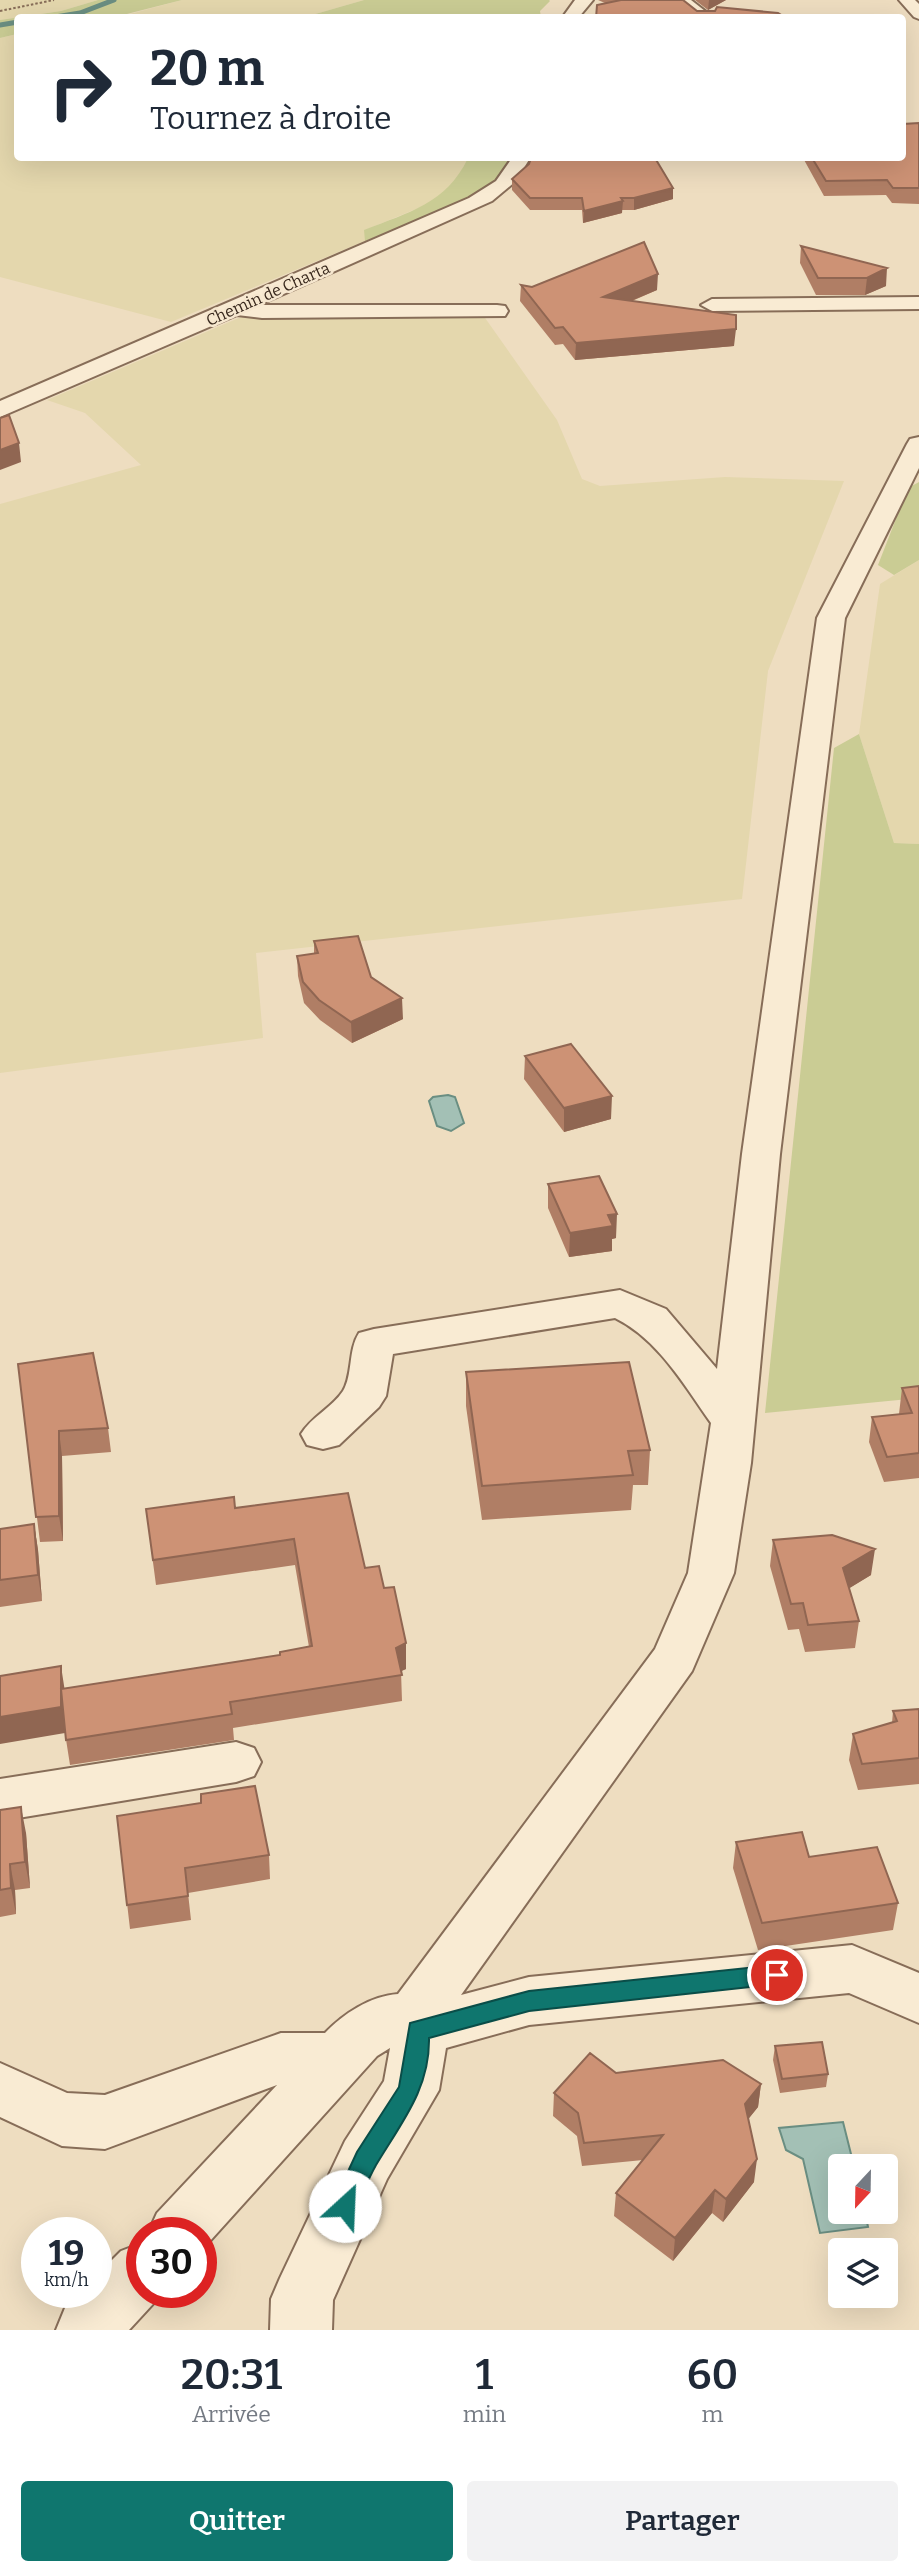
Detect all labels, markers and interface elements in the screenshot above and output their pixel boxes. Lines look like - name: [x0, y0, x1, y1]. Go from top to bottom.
- text: 20 m: [150, 39, 264, 98]
- icon: right: [35, 42, 126, 133]
- text: Tournez à droite: [150, 99, 392, 137]
- street label: Chemin de Charta: [203, 258, 333, 330]
- pin: [747, 1945, 807, 2005]
- icon: arrive: [758, 1956, 796, 1994]
- north arrow: [828, 2154, 898, 2224]
- map controls: [828, 2154, 898, 2308]
- position arrow: [308, 2169, 382, 2243]
- speed limit sign: 30: [126, 2217, 217, 2308]
- text: 19: [49, 2232, 84, 2274]
- button: layers: [828, 2238, 898, 2308]
- text: km/h: [44, 2269, 89, 2291]
- text: 20:31: [181, 2350, 282, 2400]
- text: 1: [476, 2350, 493, 2400]
- text: 60: [687, 2350, 738, 2400]
- text: Arrivée: [192, 2400, 271, 2428]
- text: min: [463, 2400, 506, 2428]
- text: m: [702, 2400, 724, 2428]
- button: Quitter: [21, 2481, 453, 2561]
- button: Partager: [467, 2481, 898, 2561]

